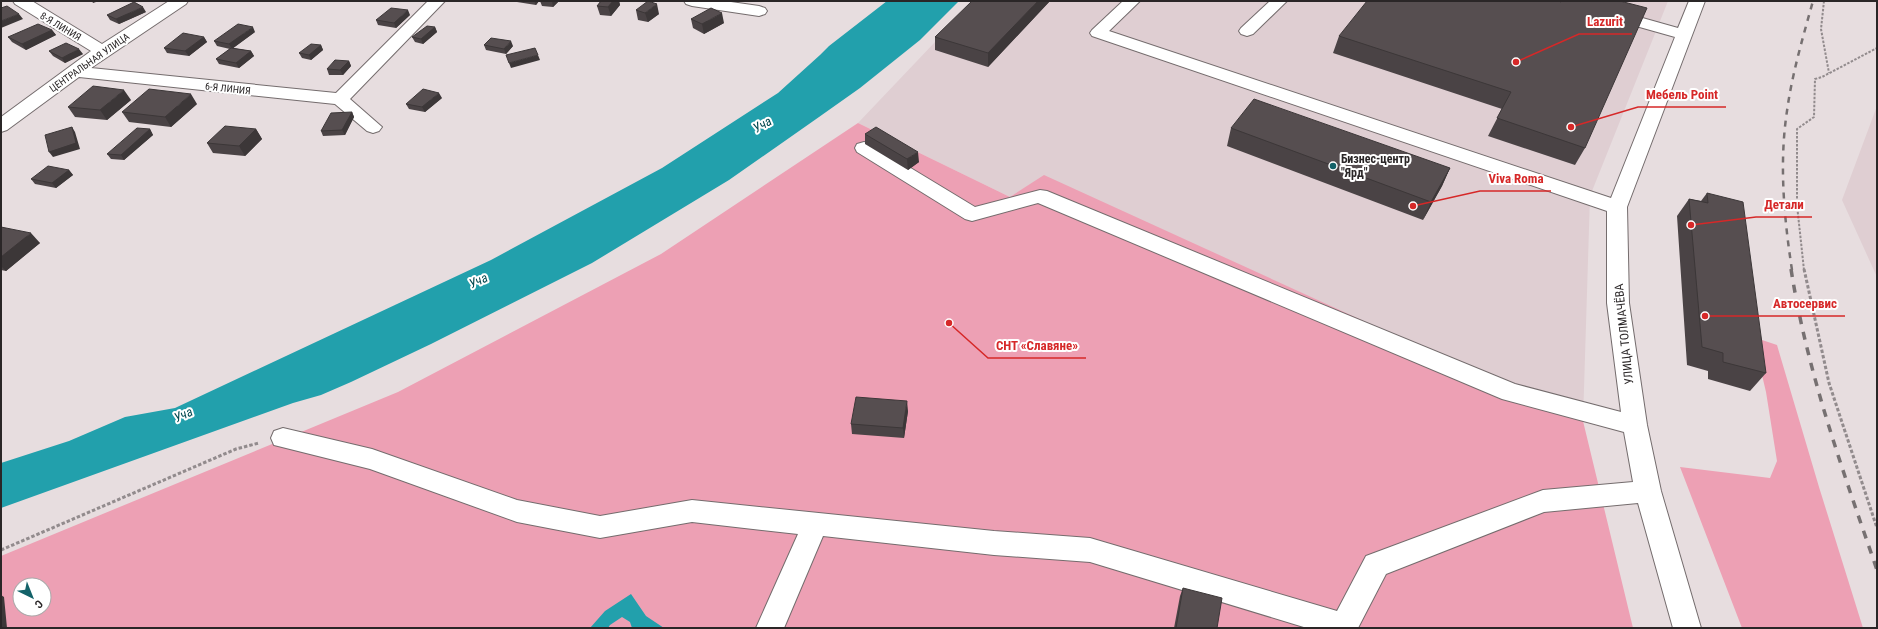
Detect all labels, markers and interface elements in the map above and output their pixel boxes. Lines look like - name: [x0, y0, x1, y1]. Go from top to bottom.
- callout: Lazurit: [1579, 9, 1632, 34]
- street label: 8-Я ЛИНИЯ: [38, 10, 83, 43]
- text: Lazurit: [1587, 14, 1623, 29]
- street label: ЦЕНТРАЛЬНАЯ УЛИЦА: [47, 31, 131, 94]
- street label: 6-Я ЛИНИЯ: [205, 81, 251, 96]
- callout: Мебель Point: [1638, 82, 1726, 107]
- text: Мебель Point: [1646, 87, 1718, 102]
- water label: Уча: [750, 113, 774, 136]
- place label: Бизнес-центр "Ярд": [1341, 152, 1410, 180]
- marker: Бизнес-центр "Ярд": [1328, 161, 1338, 171]
- callout: Viva Roma: [1480, 166, 1551, 191]
- text: Viva Roma: [1488, 171, 1544, 186]
- callout: Детали: [1756, 192, 1812, 217]
- text: Детали: [1764, 197, 1804, 212]
- water label: Уча: [467, 270, 490, 291]
- street label: УЛИЦА ТОЛМАЧЁВА: [1611, 283, 1636, 385]
- callout: Автосервис: [1765, 291, 1845, 316]
- text: Автосервис: [1773, 296, 1837, 311]
- callout: СНТ «Славяне»: [988, 333, 1086, 358]
- text: СНТ «Славяне»: [996, 338, 1078, 353]
- water label: Уча: [172, 404, 195, 425]
- north arrow: [12, 577, 52, 617]
- text: С: [32, 597, 45, 611]

